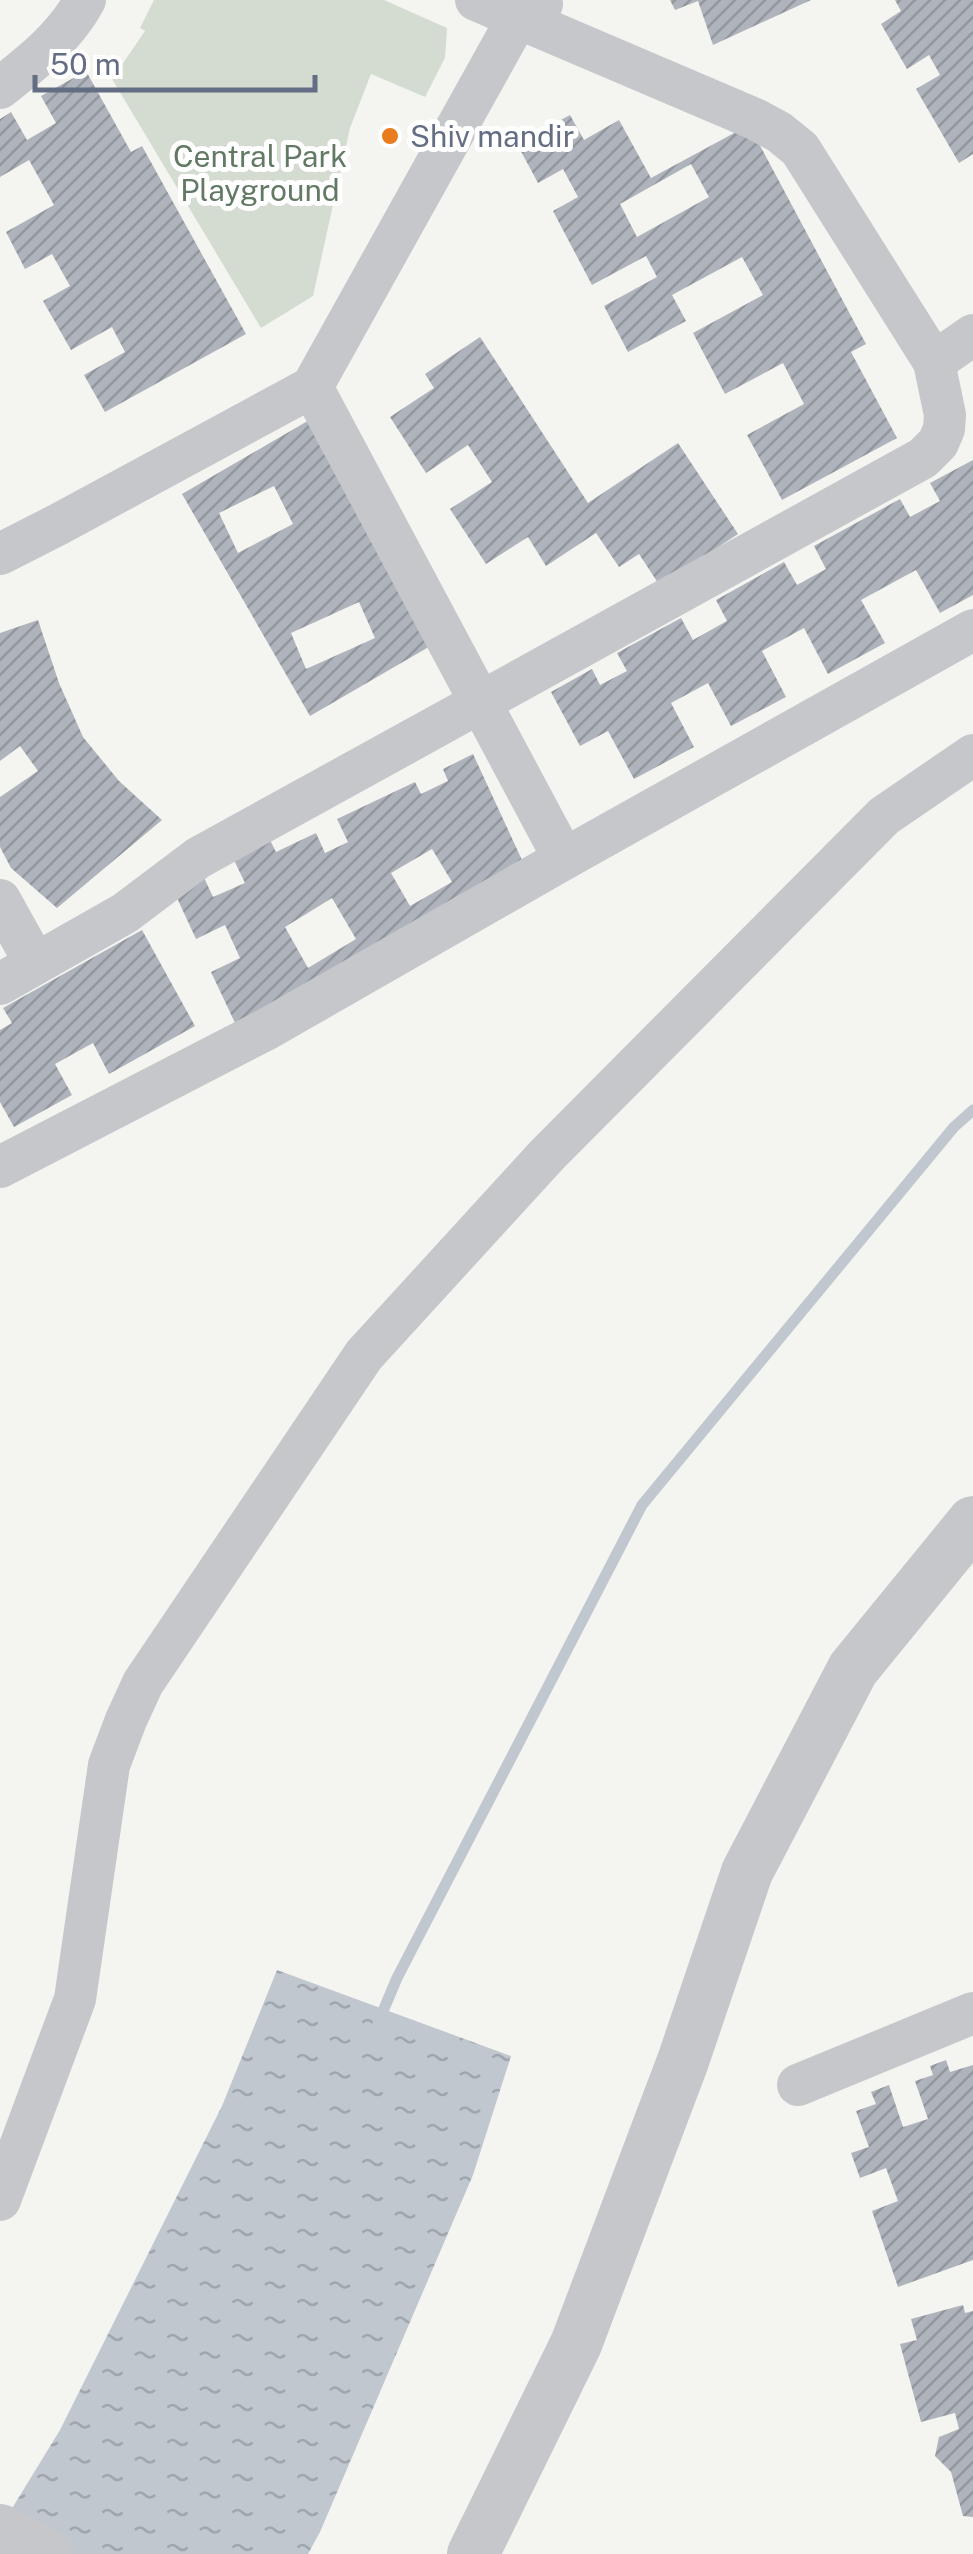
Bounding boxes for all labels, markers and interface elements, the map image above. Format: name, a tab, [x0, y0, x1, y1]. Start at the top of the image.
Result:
scale bar	[35, 30, 315, 92]
text: 50 m	[50, 46, 121, 82]
place label: Shiv mandir	[410, 118, 574, 154]
marker: Shiv mandir	[379, 125, 401, 147]
park label: Central Park Playground	[173, 138, 347, 208]

